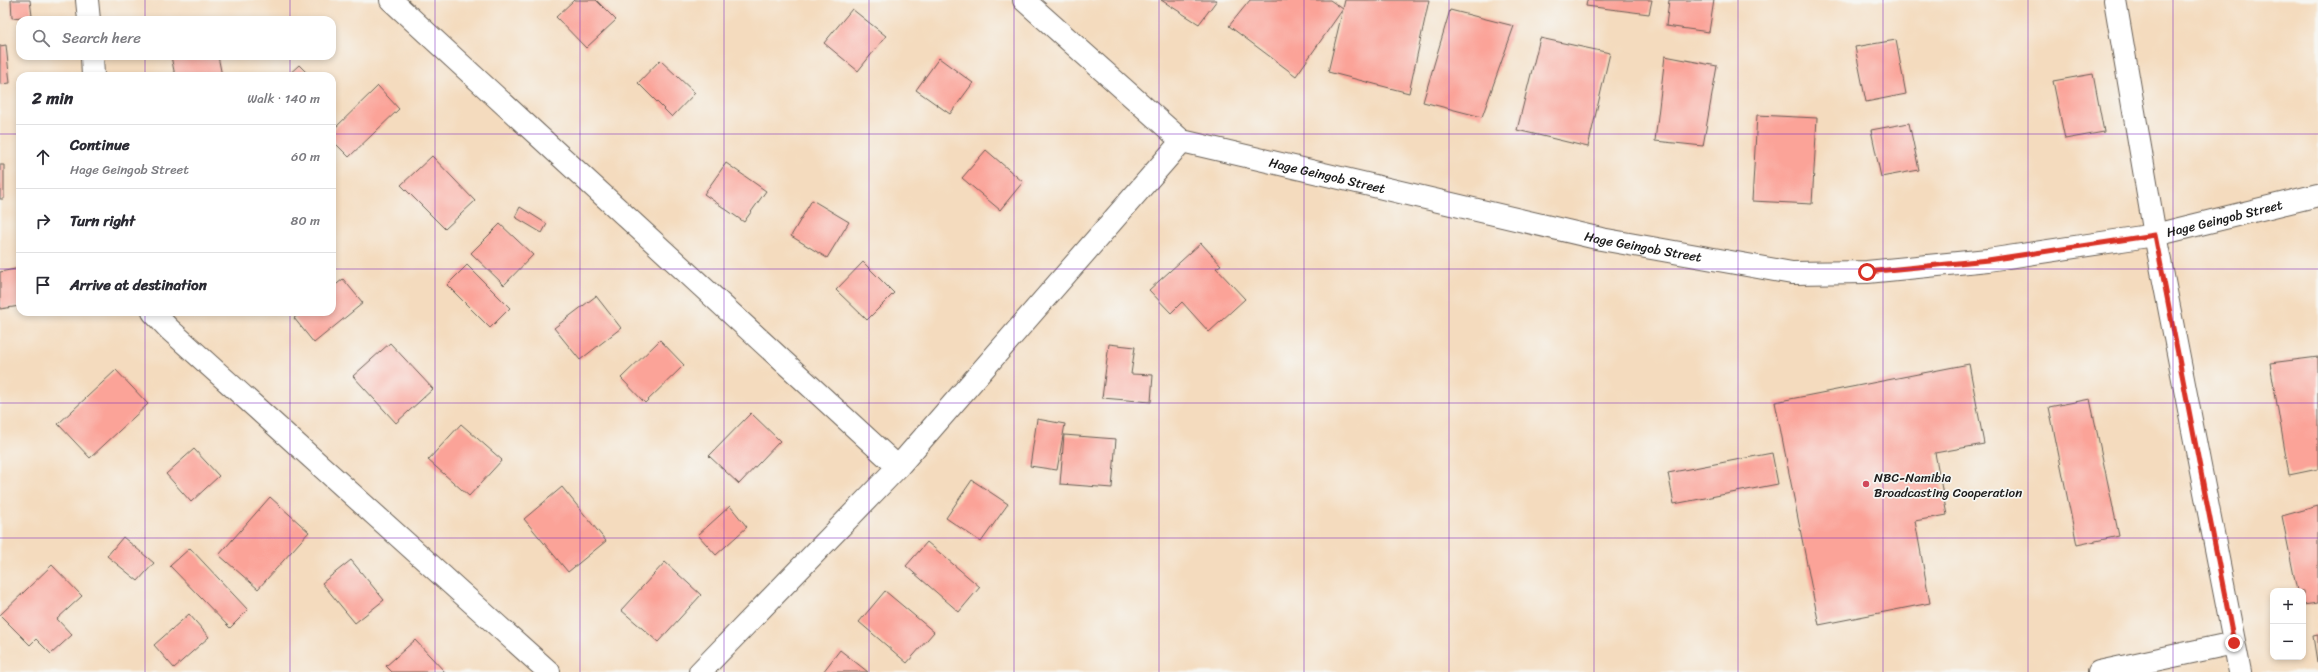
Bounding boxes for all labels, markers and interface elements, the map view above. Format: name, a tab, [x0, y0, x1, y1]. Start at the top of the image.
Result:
search box	[16, 16, 336, 60]
text: Search here	[62, 25, 141, 51]
icon: search	[30, 27, 52, 49]
text: 2 min	[32, 83, 73, 113]
text: Walk · 140 m	[247, 87, 320, 110]
text: Continue	[70, 132, 130, 158]
text: 60 m	[291, 145, 320, 168]
icon: ahead	[32, 146, 54, 168]
street label: Hage Geingob Street	[1267, 151, 1388, 200]
text: Hage Geingob Street	[70, 158, 189, 181]
street label: Hage Geingob Street	[2164, 193, 2285, 244]
text: Turn right	[70, 208, 135, 234]
text: 80 m	[291, 209, 320, 232]
icon: right	[32, 210, 54, 232]
street label: Hage Geingob Street	[1582, 225, 1704, 269]
route start	[1858, 263, 1876, 281]
text: Arrive at destination	[70, 272, 207, 298]
icon: arrive	[32, 274, 54, 296]
place label: NBC-Namibia Broadcasting Cooperation	[1874, 466, 2022, 504]
marker: NBC-Namibia Broadcasting Cooperation	[1861, 479, 1871, 489]
map controls	[2270, 588, 2306, 660]
button: +	[2270, 588, 2306, 624]
button: −	[2270, 624, 2306, 660]
route end	[2225, 634, 2243, 652]

